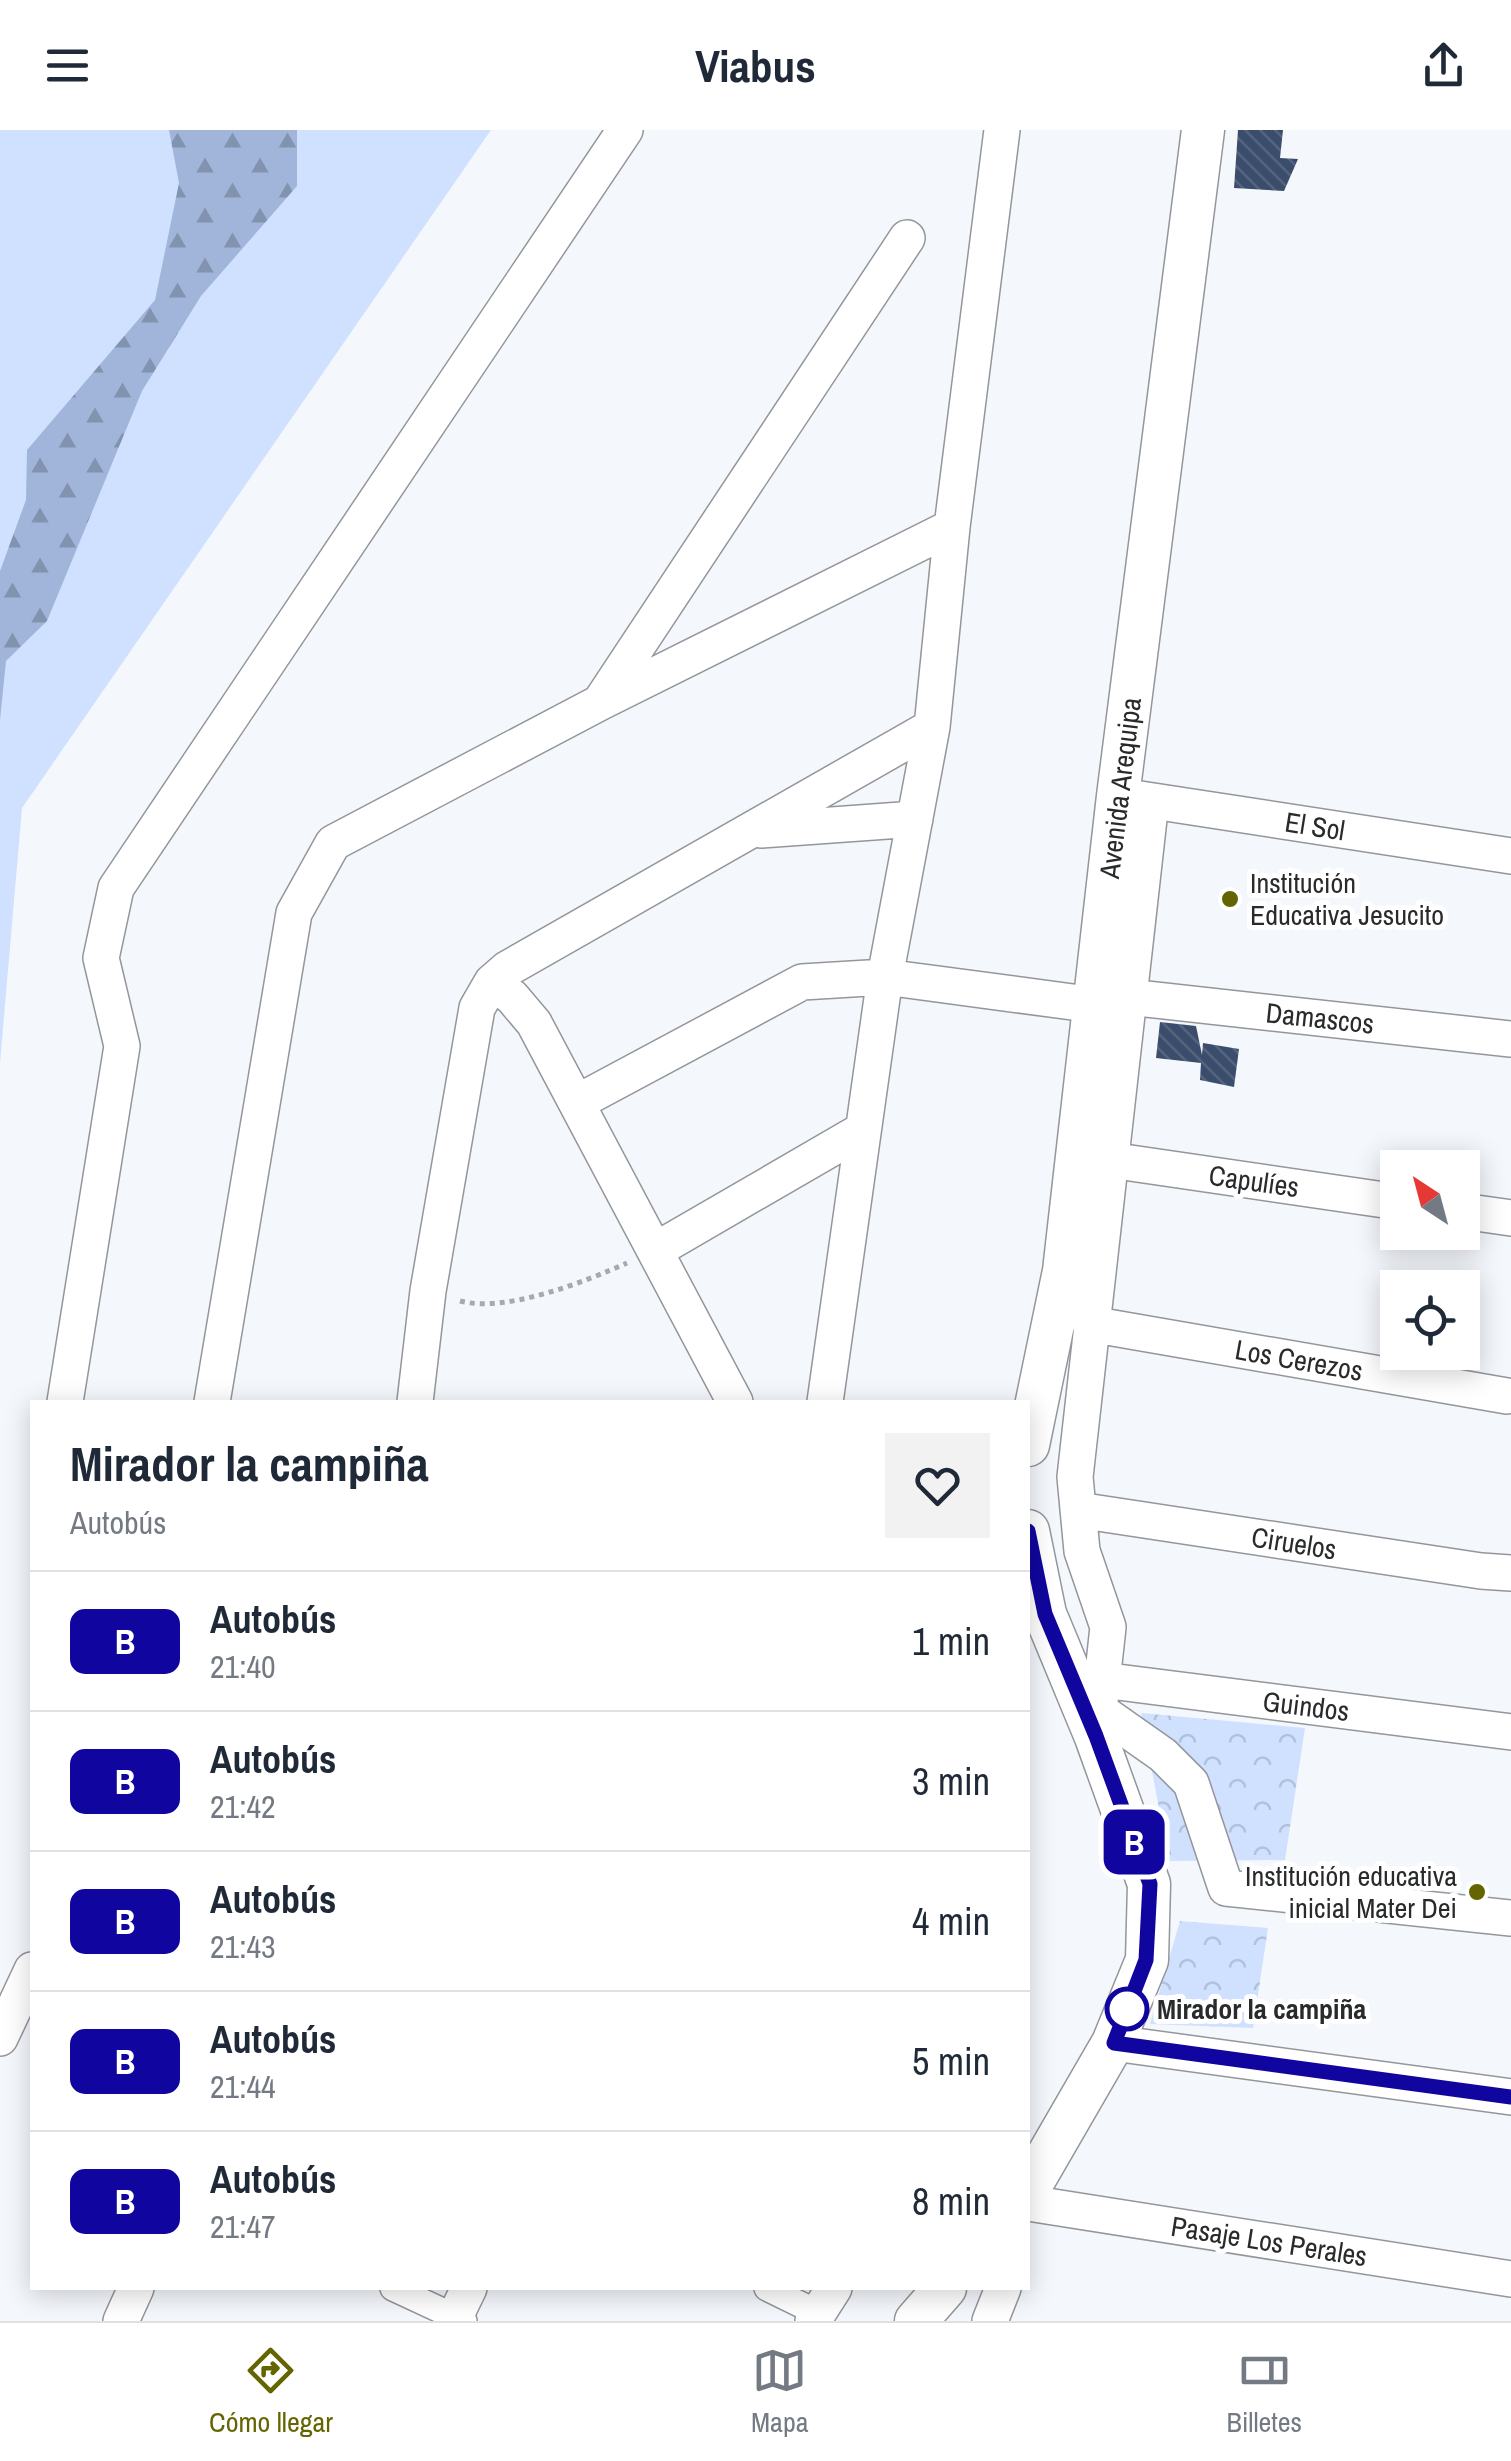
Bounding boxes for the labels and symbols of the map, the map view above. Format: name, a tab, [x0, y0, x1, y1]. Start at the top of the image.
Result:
street label: Avenida Arequipa	[1090, 695, 1150, 882]
street label: El Sol	[1282, 803, 1348, 849]
place label: Institución Educativa Jesucito	[1250, 864, 1444, 934]
marker: Institución Educativa Jesucito	[1219, 888, 1241, 910]
street label: Damascos	[1264, 993, 1376, 1043]
north arrow	[1380, 1150, 1480, 1250]
street label: Capulíes	[1206, 1156, 1302, 1206]
street label: Los Cerezos	[1232, 1330, 1366, 1390]
street label: Ciruelos	[1249, 1518, 1339, 1568]
street label: Guindos	[1261, 1682, 1351, 1730]
line badge: B	[1102, 1810, 1166, 1874]
place label: Institución educativa inicial Mater Dei	[1245, 1857, 1457, 1927]
marker: Institución educativa inicial Mater Dei	[1466, 1881, 1488, 1903]
marker: Mirador la campiña	[1106, 1988, 1148, 2030]
place label: Mirador la campiña	[1157, 1990, 1367, 2028]
street label: Pasaje Los Perales	[1168, 2207, 1370, 2275]

